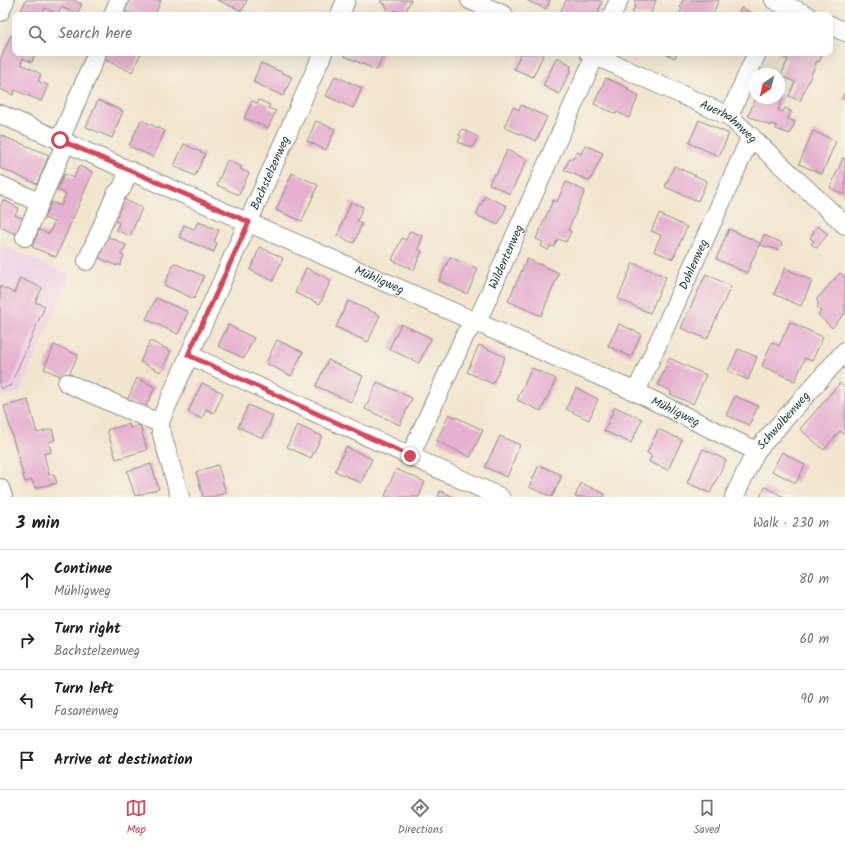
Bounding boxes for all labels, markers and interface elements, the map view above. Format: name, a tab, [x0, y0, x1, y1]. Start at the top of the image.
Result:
search box	[12, 12, 833, 56]
text: Search here	[58, 22, 132, 46]
icon: search	[26, 23, 48, 45]
north arrow	[749, 68, 785, 104]
street label: Auerhahnweg	[697, 95, 762, 148]
route start	[51, 131, 69, 149]
street label: Bachstelzenweg	[245, 132, 295, 213]
street label: Wildentenweg	[483, 221, 529, 292]
street label: Dohlenweg	[674, 236, 713, 293]
street label: Mühligweg	[352, 261, 407, 299]
street label: Schwalbenweg	[752, 387, 815, 454]
street label: Mühligweg	[648, 391, 703, 432]
route end	[401, 447, 419, 465]
text: 3 min	[16, 510, 60, 537]
text: Walk · 230 m	[753, 513, 829, 534]
text: Continue	[54, 557, 112, 581]
icon: ahead	[16, 569, 38, 591]
text: 80 m	[799, 569, 829, 590]
text: Mühligweg	[54, 581, 111, 602]
text: Turn right	[54, 617, 121, 641]
icon: right	[16, 629, 38, 651]
text: 60 m	[800, 629, 829, 650]
text: Bachstelzenweg	[54, 641, 140, 662]
text: Turn left	[54, 677, 114, 701]
icon: left	[16, 689, 38, 711]
text: 90 m	[801, 689, 829, 710]
text: Fasanenweg	[54, 701, 119, 722]
text: Arrive at destination	[54, 748, 193, 772]
icon: arrive	[16, 749, 38, 771]
tab: Map	[125, 797, 147, 839]
tab: Directions	[398, 797, 443, 839]
tab: Saved	[694, 797, 720, 839]

